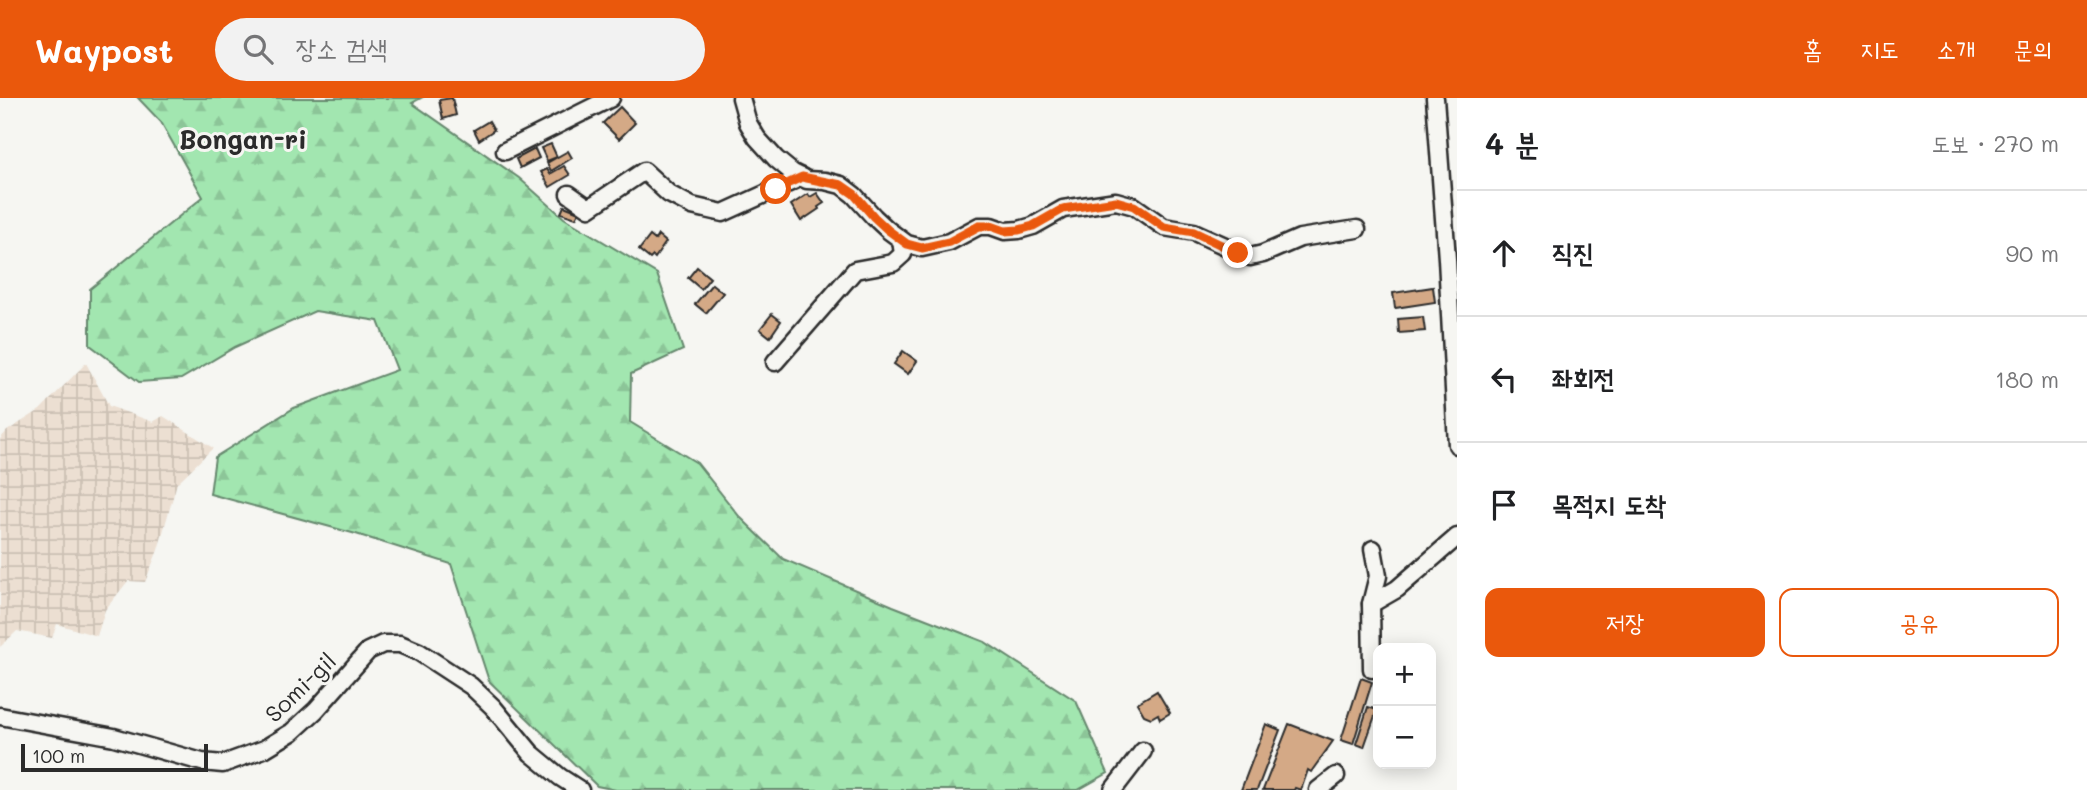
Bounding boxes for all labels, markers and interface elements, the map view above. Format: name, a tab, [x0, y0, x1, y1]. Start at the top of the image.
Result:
search box	[215, 18, 705, 81]
text: Waypost	[35, 28, 173, 71]
icon: search	[239, 30, 277, 68]
text: 장소 검색	[295, 31, 387, 65]
text: 홈	[1803, 33, 1822, 64]
text: 지도	[1860, 33, 1899, 64]
text: 소개	[1937, 33, 1975, 64]
text: 문의	[2013, 33, 2052, 64]
district label: Bongan-ri	[179, 122, 307, 156]
text: 4 분	[1485, 123, 1539, 163]
text: 도보 · 270 m	[1932, 128, 2059, 158]
route start	[760, 173, 791, 204]
icon: ahead	[1485, 234, 1523, 272]
text: 직진	[1552, 235, 1594, 269]
route end	[1222, 237, 1253, 268]
text: 90 m	[2006, 238, 2059, 268]
icon: left	[1485, 360, 1523, 398]
text: 좌회전	[1552, 361, 1615, 395]
text: 180 m	[1995, 364, 2059, 394]
icon: arrive	[1485, 486, 1523, 524]
text: 목적지 도착	[1552, 487, 1666, 521]
button: 저장	[1485, 588, 1765, 657]
button: 공유	[1779, 588, 2059, 657]
map controls	[1373, 643, 1436, 769]
button: +	[1373, 643, 1436, 706]
street label: Somi-gil	[258, 646, 342, 728]
button: −	[1373, 706, 1436, 769]
scale bar	[21, 741, 208, 773]
text: 100 m	[32, 743, 85, 768]

